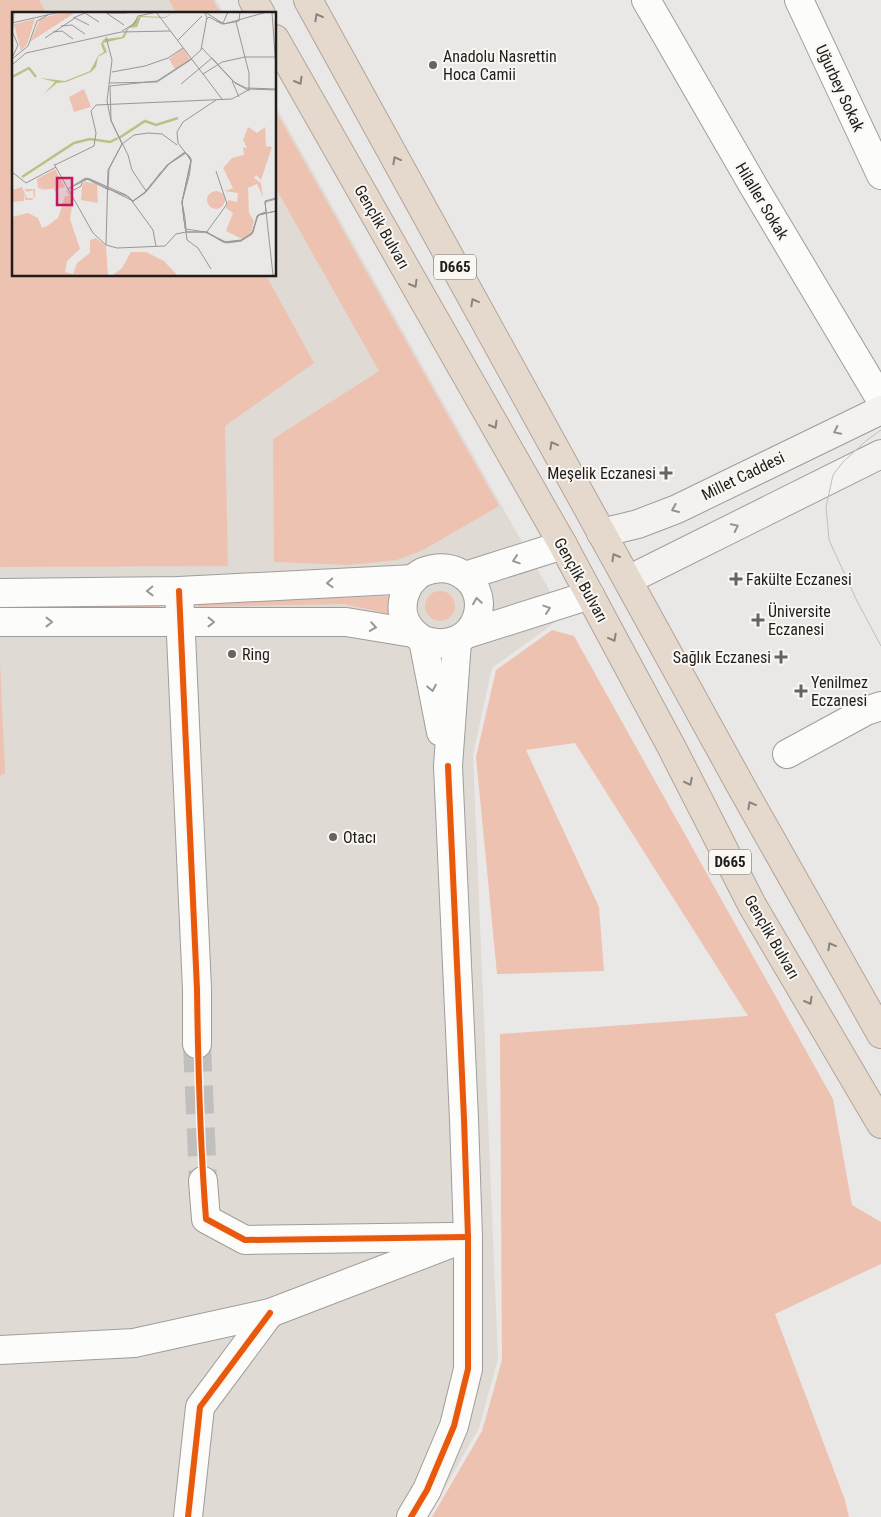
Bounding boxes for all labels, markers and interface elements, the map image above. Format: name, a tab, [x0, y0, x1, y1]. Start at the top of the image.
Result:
inset map	[12, 12, 276, 276]
one-way arrow	[314, 14, 324, 23]
street label: Uğurbey Sokak	[812, 42, 869, 135]
place label: Anadolu Nasrettin Hoca Camii	[443, 47, 557, 84]
marker: Anadolu Nasrettin Hoca Camii	[427, 59, 439, 71]
one-way arrow	[293, 76, 303, 85]
one-way arrow	[392, 156, 402, 165]
street label: Hilaller Sokak	[732, 159, 793, 244]
street label: Gençlik Bulvarı	[350, 182, 414, 272]
road number: D665	[434, 254, 476, 280]
one-way arrow	[408, 278, 418, 287]
one-way arrow	[470, 299, 480, 308]
one-way arrow	[488, 419, 498, 428]
one-way arrow	[833, 425, 842, 435]
one-way arrow	[549, 441, 559, 450]
street label: Millet Caddesi	[698, 448, 788, 504]
place label: Meşelik Eczanesi	[547, 464, 656, 483]
marker: Meşelik Eczanesi	[660, 467, 672, 479]
one-way arrow	[671, 503, 680, 513]
one-way arrow	[730, 523, 739, 534]
street label: Gençlik Bulvarı	[550, 535, 612, 625]
one-way arrow	[611, 553, 621, 562]
one-way arrow	[513, 554, 521, 564]
place label: Fakülte Eczanesi	[746, 570, 852, 589]
marker: Fakülte Eczanesi	[730, 573, 742, 585]
one-way arrow	[326, 578, 334, 589]
one-way arrow	[146, 586, 154, 596]
one-way arrow	[473, 597, 483, 606]
place label: Üniversite Eczanesi	[768, 602, 831, 639]
one-way arrow	[542, 605, 551, 615]
marker: Üniversite Eczanesi	[752, 614, 764, 626]
one-way arrow	[45, 617, 53, 627]
one-way arrow	[208, 617, 215, 627]
one-way arrow	[369, 621, 378, 631]
one-way arrow	[607, 633, 617, 642]
place label: Ring	[242, 645, 270, 664]
marker: Ring	[226, 648, 238, 660]
place label: Sağlık Eczanesi	[673, 648, 771, 667]
marker: Sağlık Eczanesi	[775, 651, 787, 663]
place label: Yenilmez Eczanesi	[811, 673, 868, 710]
one-way arrow	[427, 684, 437, 693]
marker: Yenilmez Eczanesi	[795, 685, 807, 697]
one-way arrow	[683, 777, 693, 786]
one-way arrow	[748, 801, 758, 810]
place label: Otacı	[343, 828, 376, 847]
marker: Otacı	[327, 831, 339, 843]
road number: D665	[709, 850, 751, 874]
street label: Gençlik Bulvarı	[740, 892, 804, 982]
one-way arrow	[828, 943, 838, 952]
one-way arrow	[802, 996, 812, 1005]

